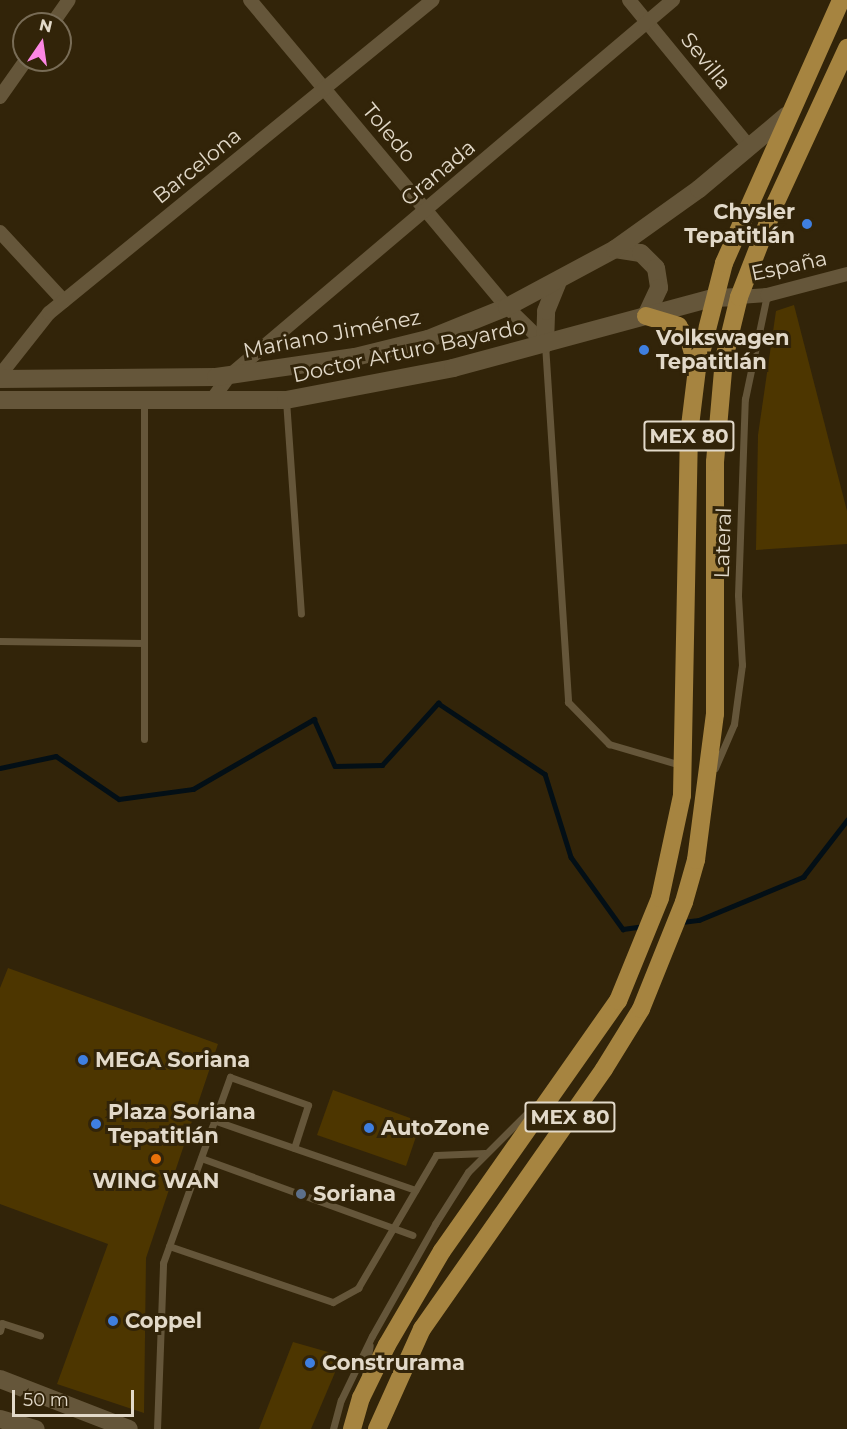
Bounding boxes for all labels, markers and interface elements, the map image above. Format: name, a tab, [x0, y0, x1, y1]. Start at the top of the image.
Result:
north arrow	[12, 12, 72, 72]
text: N	[37, 15, 54, 37]
street label: Sevilla	[675, 27, 737, 95]
street label: Toledo	[357, 98, 421, 168]
street label: Barcelona	[148, 123, 246, 209]
street label: Granada	[396, 135, 480, 211]
place label: Chysler Tepatitlán	[684, 199, 795, 249]
marker: Chysler Tepatitlán	[800, 217, 814, 231]
street label: España	[749, 246, 829, 286]
street label: Mariano Jiménez	[241, 304, 423, 364]
street label: Doctor Arturo Bayardo	[290, 314, 528, 388]
place label: Volkswagen Tepatitlán	[656, 325, 790, 375]
marker: Volkswagen Tepatitlán	[637, 343, 651, 357]
road number: MEX 80	[642, 419, 736, 453]
street label: Lateral	[709, 507, 737, 579]
place label: MEGA Soriana	[95, 1047, 250, 1073]
marker: MEGA Soriana	[76, 1053, 90, 1067]
place label: Plaza Soriana Tepatitlán	[108, 1099, 256, 1149]
road number: MEX 80	[524, 1100, 616, 1134]
place label: AutoZone	[381, 1115, 489, 1141]
marker: Plaza Soriana Tepatitlán	[89, 1117, 103, 1131]
marker: AutoZone	[362, 1121, 376, 1135]
marker: WING WAN	[149, 1152, 163, 1166]
place label: WING WAN	[93, 1168, 219, 1194]
place label: Soriana	[313, 1181, 396, 1207]
marker: Soriana	[294, 1187, 308, 1201]
place label: Coppel	[125, 1308, 202, 1334]
marker: Coppel	[106, 1314, 120, 1328]
place label: Construrama	[322, 1350, 465, 1376]
marker: Construrama	[303, 1356, 317, 1370]
scale bar	[15, 1378, 136, 1416]
text: 50 m	[23, 1389, 69, 1411]

